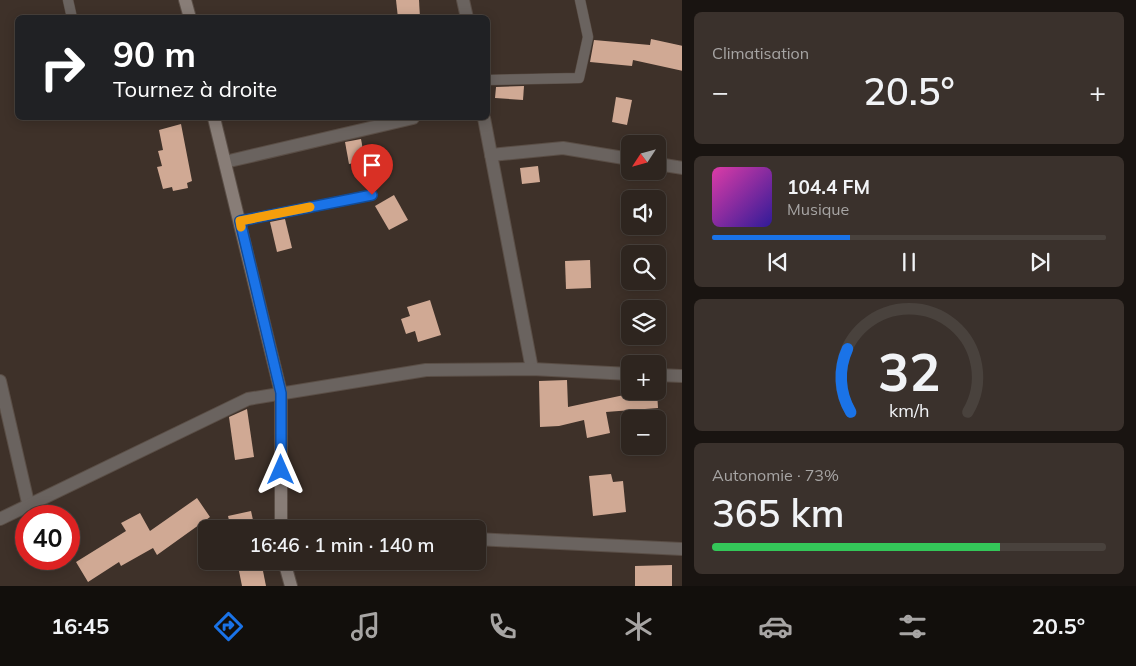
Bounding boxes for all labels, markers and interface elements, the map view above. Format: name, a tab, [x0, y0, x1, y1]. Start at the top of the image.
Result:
text: 90 m	[113, 32, 196, 76]
icon: right	[30, 35, 95, 100]
text: Climatisation	[712, 43, 809, 63]
text: 20.5°	[863, 67, 955, 115]
text: −	[712, 74, 729, 109]
text: +	[1089, 74, 1106, 109]
text: Tournez à droite	[113, 75, 277, 103]
north arrow	[621, 135, 666, 180]
map controls	[621, 135, 666, 455]
pin	[351, 144, 393, 195]
icon: arrive	[358, 151, 386, 179]
text: 104.4 FM	[787, 175, 870, 199]
button: sound	[621, 190, 666, 235]
text: Musique	[787, 199, 849, 219]
button: search	[621, 245, 666, 290]
icon: previous	[764, 248, 792, 276]
icon: pause	[895, 248, 923, 276]
icon: next	[1026, 248, 1054, 276]
button: layers	[621, 300, 666, 345]
text: 32	[878, 339, 940, 404]
button: +	[621, 355, 666, 400]
text: km/h	[889, 399, 929, 421]
button: −	[621, 410, 666, 455]
position arrow	[254, 443, 306, 495]
text: Autonomie · 73%	[712, 465, 839, 485]
text: 365 km	[712, 489, 845, 537]
speed limit sign: 40	[15, 505, 80, 570]
text: 16:46 · 1 min · 140 m	[249, 533, 435, 557]
icon: directions	[211, 609, 246, 644]
icon: music	[348, 609, 383, 644]
icon: phone	[485, 609, 520, 644]
icon: climate	[621, 609, 656, 644]
icon: car	[758, 609, 793, 644]
icon: filters	[895, 609, 930, 644]
text: 16:45	[51, 612, 109, 640]
text: 20.5°	[1032, 612, 1085, 640]

